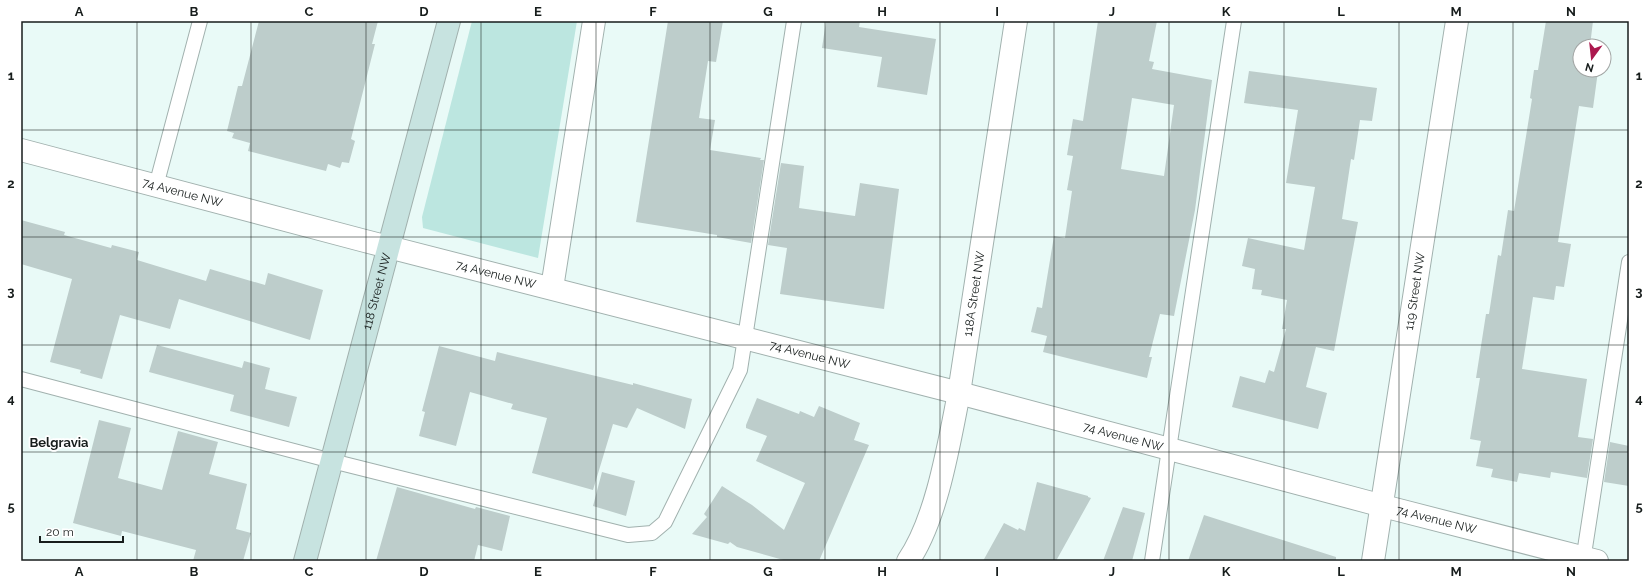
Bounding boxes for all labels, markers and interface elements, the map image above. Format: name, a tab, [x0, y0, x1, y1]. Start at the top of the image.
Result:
text: A	[75, 4, 84, 19]
text: B	[190, 4, 199, 19]
text: C	[305, 4, 314, 19]
text: D	[419, 4, 429, 19]
text: E	[534, 4, 542, 19]
text: F	[649, 4, 657, 19]
text: G	[763, 4, 773, 19]
text: H	[877, 4, 887, 19]
text: I	[995, 4, 999, 19]
text: J	[1109, 4, 1115, 19]
text: K	[1222, 4, 1231, 19]
text: L	[1337, 4, 1345, 19]
text: M	[1450, 4, 1462, 19]
text: N	[1566, 4, 1576, 19]
north arrow	[1572, 38, 1612, 78]
text: N	[1584, 60, 1595, 75]
text: 1	[8, 68, 15, 83]
text: 1	[1636, 68, 1643, 83]
street label: 74 Avenue NW	[141, 175, 224, 210]
text: 2	[7, 176, 15, 191]
text: 2	[1635, 176, 1643, 191]
street label: 118A Street NW	[961, 250, 988, 338]
street label: 118 Street NW	[360, 251, 394, 331]
street label: 119 Street NW	[1402, 251, 1428, 331]
street label: 74 Avenue NW	[454, 258, 538, 292]
text: 3	[7, 284, 15, 299]
text: 3	[1635, 284, 1643, 299]
street label: 74 Avenue NW	[768, 338, 852, 372]
text: 4	[7, 391, 15, 406]
text: 4	[1635, 391, 1643, 406]
street label: 74 Avenue NW	[1082, 419, 1165, 454]
district label: Belgravia	[29, 435, 89, 450]
text: 5	[7, 499, 15, 514]
text: 5	[1635, 499, 1643, 514]
street label: 74 Avenue NW	[1395, 503, 1478, 537]
scale bar	[40, 518, 123, 544]
text: 20 m	[46, 525, 74, 539]
text: A	[75, 564, 84, 579]
text: B	[190, 564, 199, 579]
text: C	[305, 564, 314, 579]
text: D	[419, 564, 429, 579]
text: E	[534, 564, 542, 579]
text: F	[649, 564, 657, 579]
text: G	[763, 564, 773, 579]
text: H	[877, 564, 887, 579]
text: I	[995, 564, 999, 579]
text: J	[1109, 564, 1115, 579]
text: K	[1222, 564, 1231, 579]
text: L	[1337, 564, 1345, 579]
text: M	[1450, 564, 1462, 579]
text: N	[1566, 564, 1576, 579]

